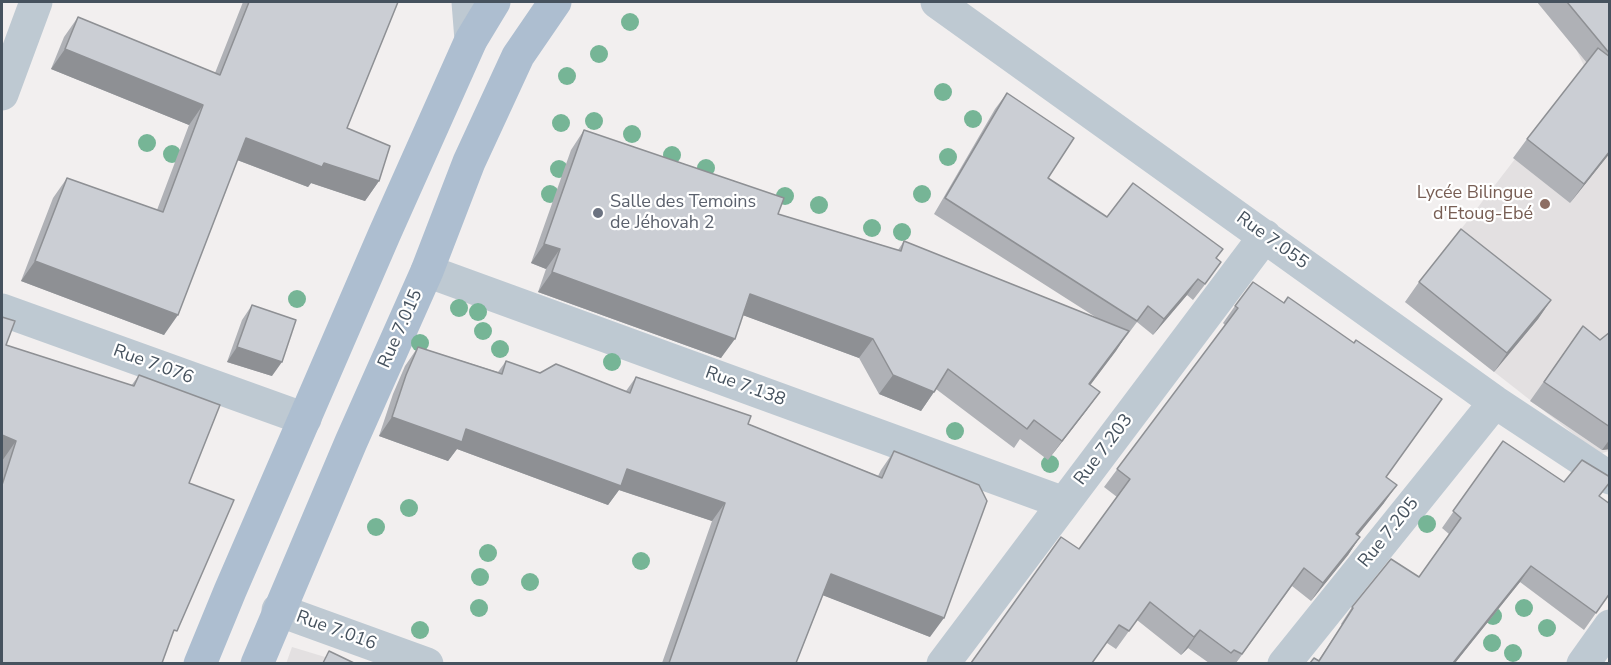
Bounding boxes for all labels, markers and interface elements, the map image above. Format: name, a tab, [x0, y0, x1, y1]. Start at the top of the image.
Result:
place label: Lycée Bilingue d'Etoug-Ebé	[1417, 183, 1533, 226]
place label: Salle des Temoins de Jéhovah 2	[610, 192, 756, 234]
marker: Lycée Bilingue d'Etoug-Ebé	[1538, 197, 1552, 211]
marker: Salle des Temoins de Jéhovah 2	[591, 206, 605, 220]
street label: Rue 7.055	[1232, 208, 1312, 274]
street label: Rue 7.015	[374, 286, 428, 372]
street label: Rue 7.076	[110, 341, 196, 389]
street label: Rue 7.138	[702, 363, 788, 411]
street label: Rue 7.203	[1070, 410, 1138, 490]
street label: Rue 7.205	[1354, 494, 1424, 572]
street label: Rue 7.016	[293, 607, 379, 655]

